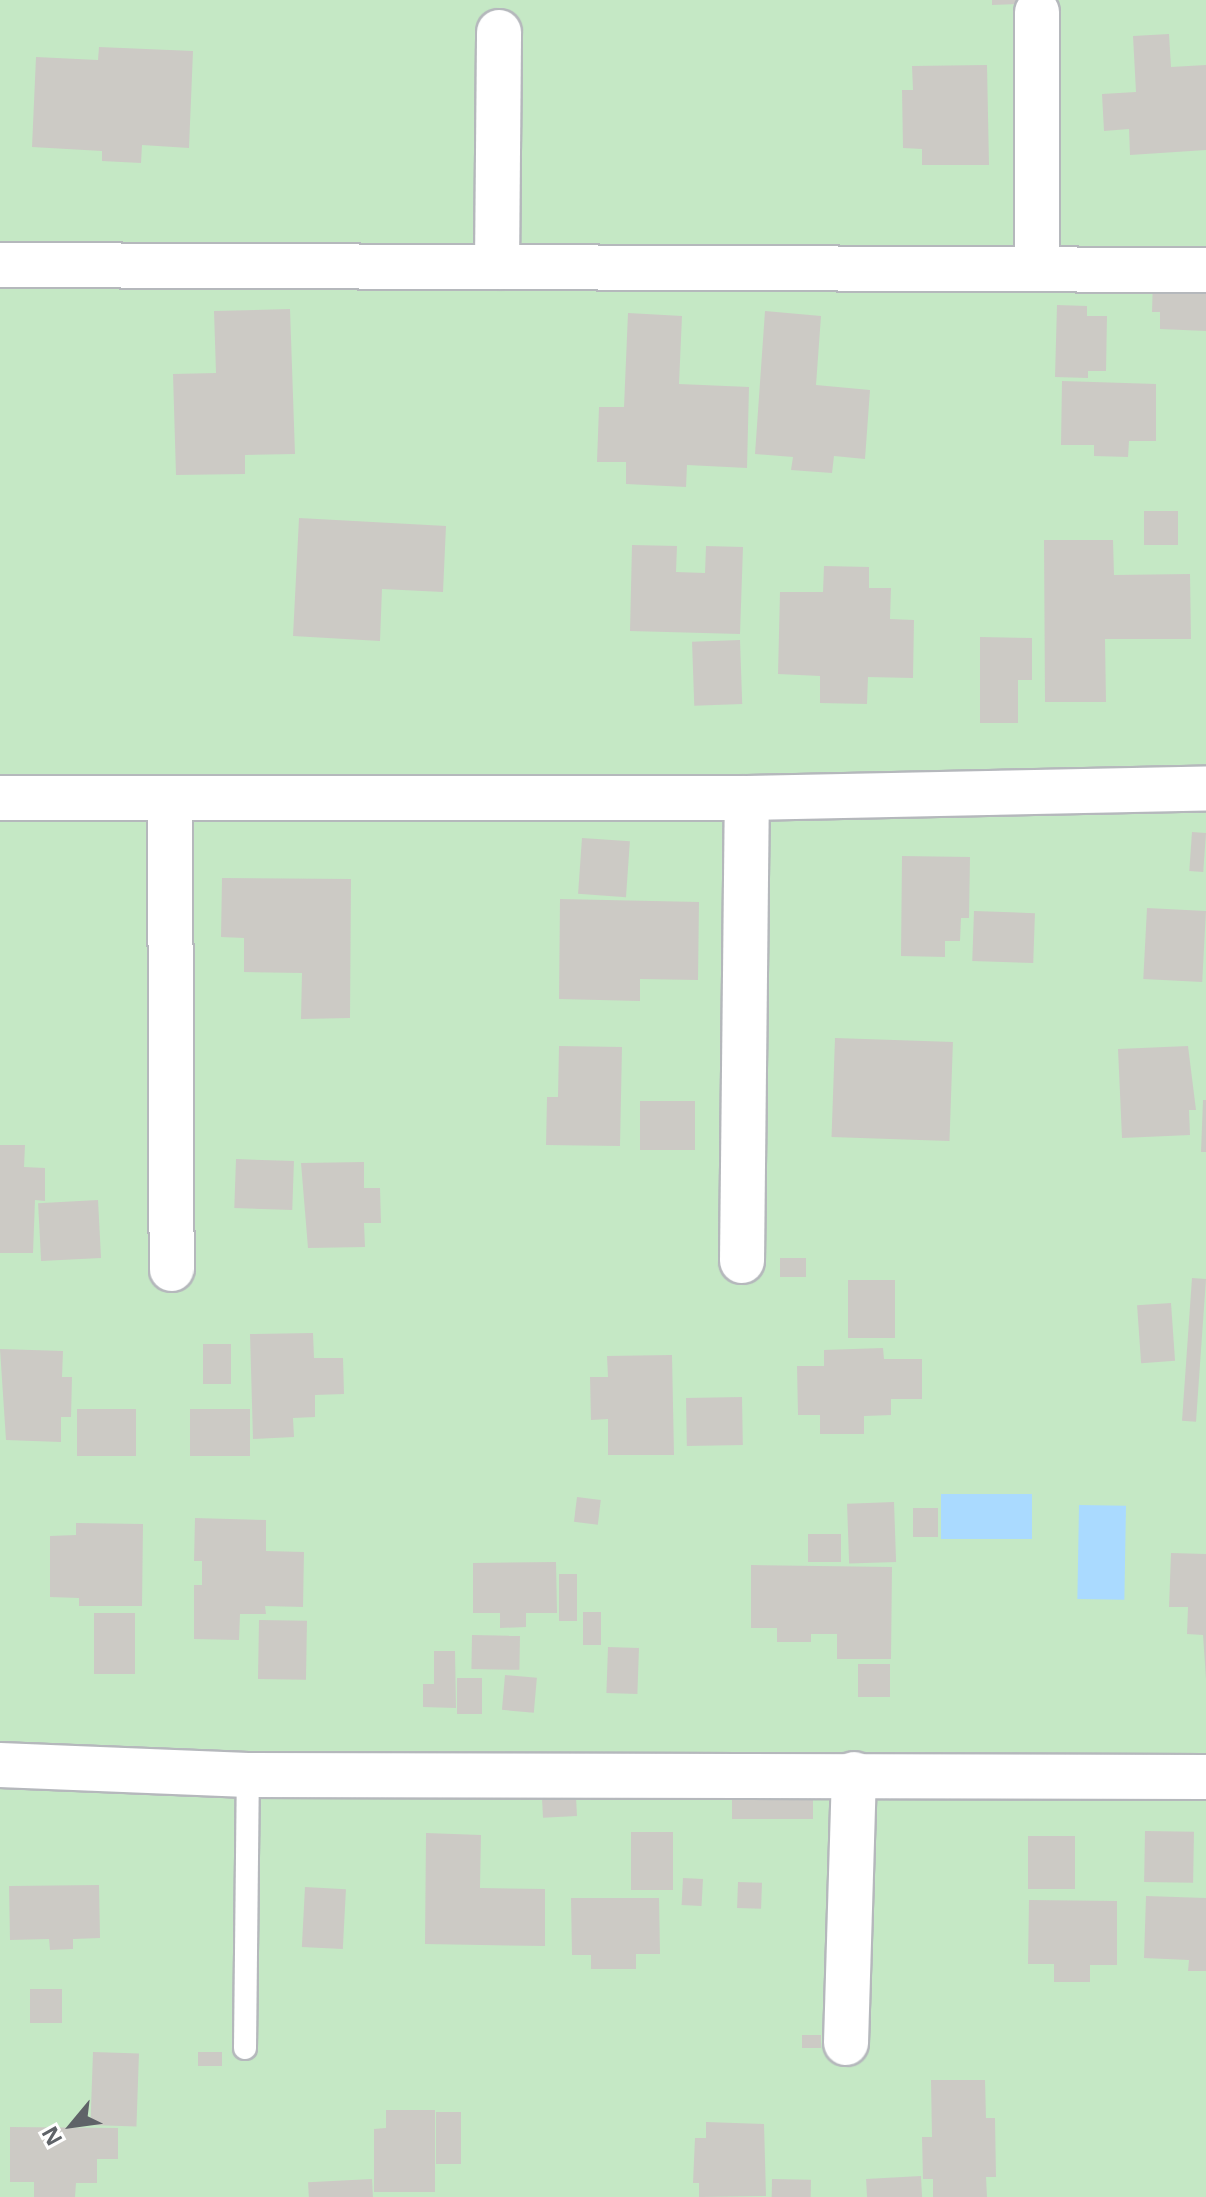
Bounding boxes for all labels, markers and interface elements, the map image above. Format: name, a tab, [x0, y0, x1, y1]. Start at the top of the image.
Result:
north arrow	[32, 2085, 112, 2165]
text: N	[34, 2122, 68, 2152]

